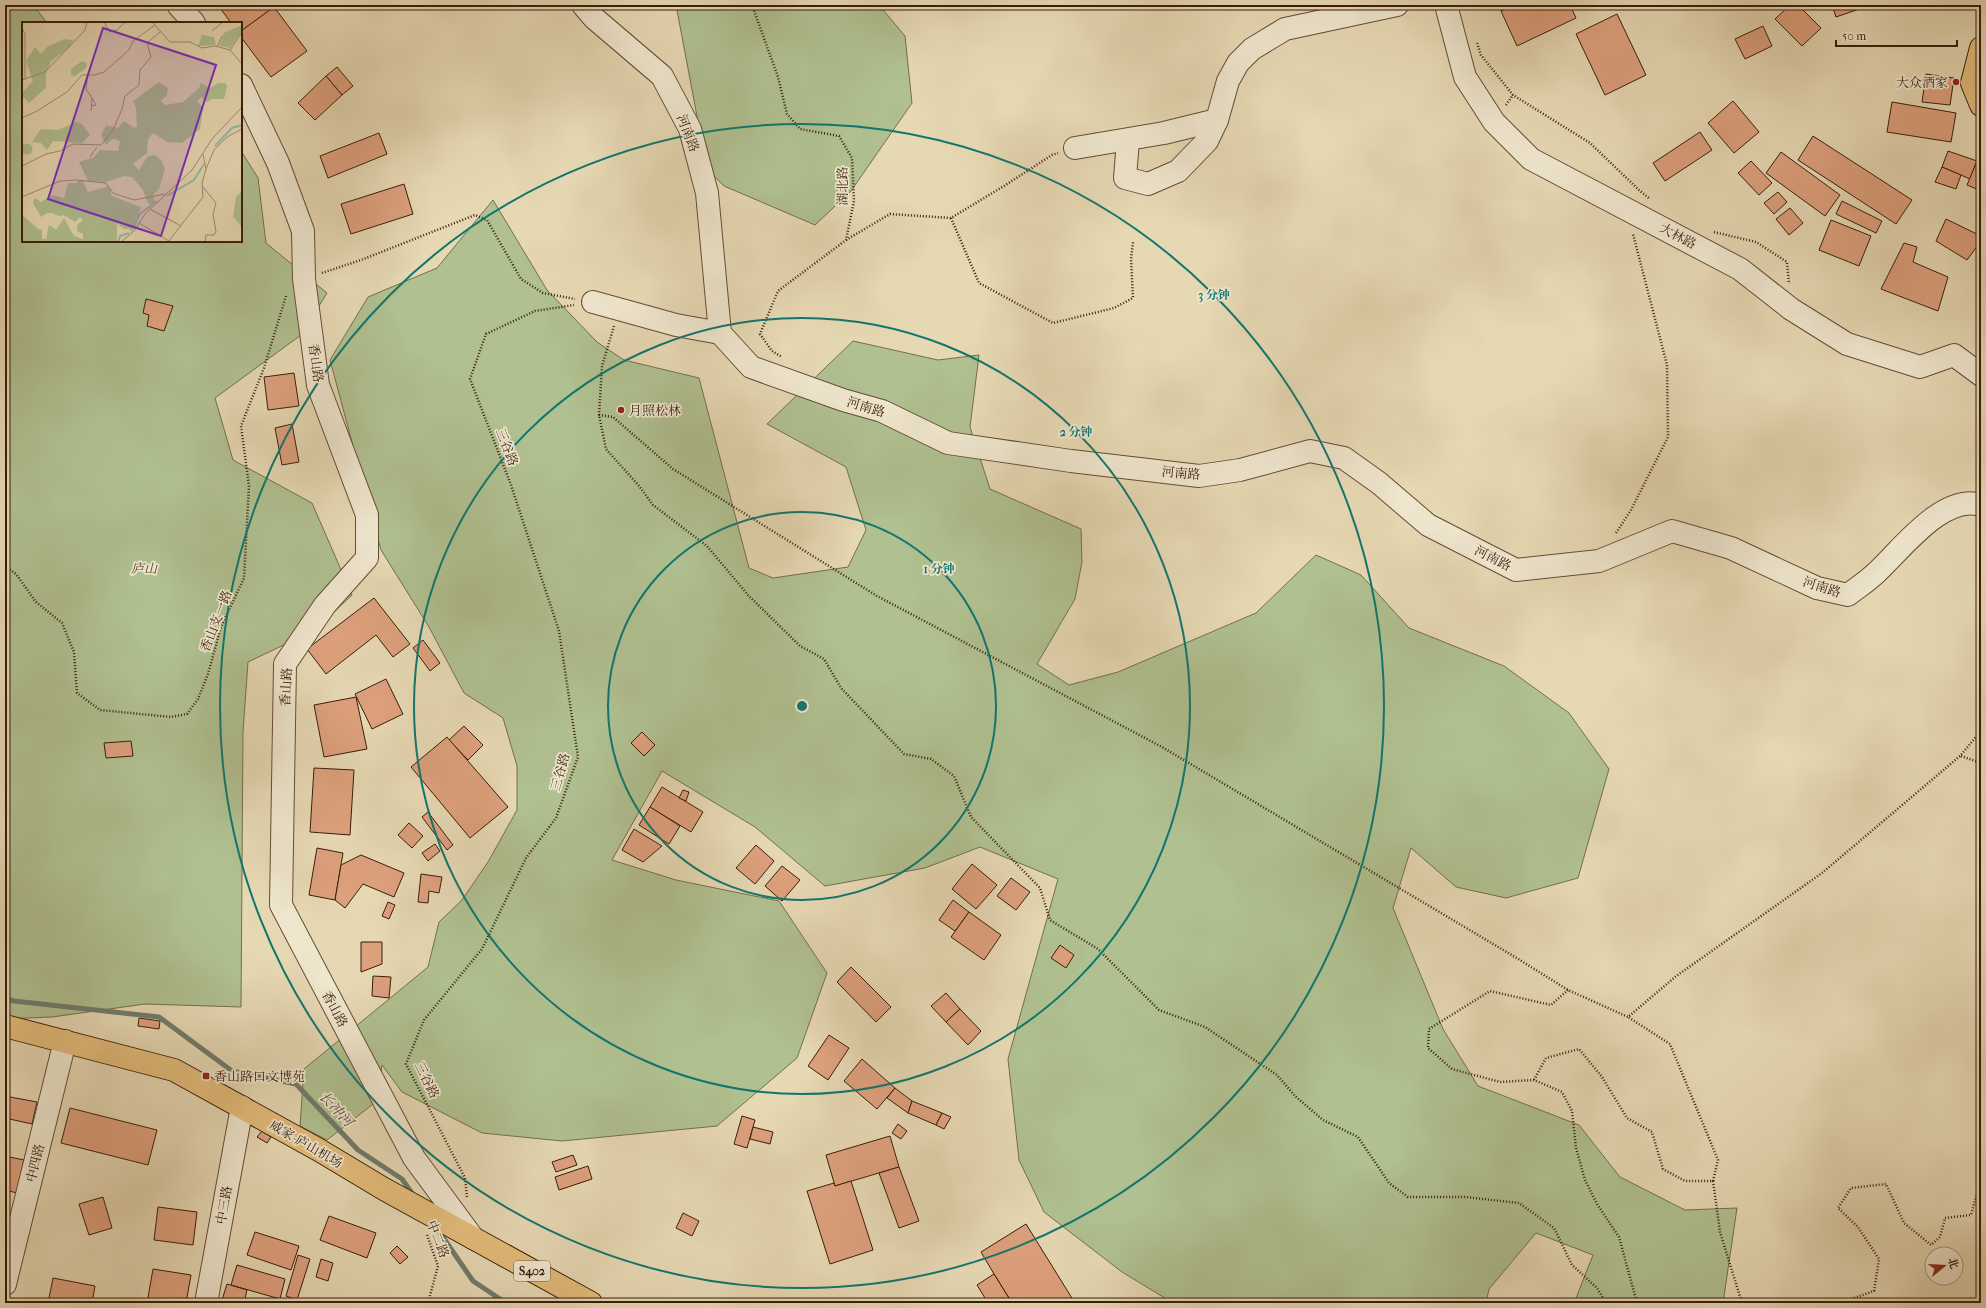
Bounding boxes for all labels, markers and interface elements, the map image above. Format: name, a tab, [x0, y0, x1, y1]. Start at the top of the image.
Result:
inset map	[22, 22, 242, 242]
scale bar	[1836, 22, 1957, 48]
text: 50 m	[1842, 29, 1866, 43]
place label: 大众酒家	[1896, 75, 1948, 90]
marker: 大众酒家	[1951, 77, 1961, 87]
street label: 河南路	[674, 112, 702, 154]
street label: 湖北路	[835, 166, 850, 206]
street label: 大林路	[1657, 220, 1699, 252]
text: 3 分钟	[1198, 288, 1230, 303]
street label: 香山路	[306, 343, 326, 383]
street label: 河南路	[845, 394, 887, 420]
place label: 月照松林	[629, 403, 681, 418]
marker: 月照松林	[616, 405, 626, 415]
text: 2 分钟	[1060, 425, 1092, 439]
street label: 三谷路	[493, 426, 521, 468]
street label: 河南路	[1161, 464, 1201, 482]
street label: 河南路	[1472, 542, 1514, 574]
park label: 庐山	[131, 561, 158, 576]
text: 1 分钟	[924, 562, 954, 576]
street label: 河南路	[1801, 574, 1843, 600]
street label: 香山支一路	[197, 588, 235, 654]
street label: 香山路	[277, 667, 295, 707]
centre of rings	[795, 699, 809, 713]
street label: 三谷路	[547, 751, 573, 793]
street label: 香山路	[319, 988, 351, 1030]
street label: 三谷路	[412, 1059, 442, 1101]
place label: 香山路口文博苑	[214, 1069, 305, 1084]
marker: 香山路口文博苑	[201, 1071, 211, 1081]
water label: 长冲河	[315, 1088, 359, 1132]
street label: 威家-庐山机场	[267, 1117, 345, 1171]
street label: 中四路	[23, 1142, 47, 1184]
street label: 中三路	[213, 1184, 235, 1226]
street label: 中二路	[424, 1218, 452, 1260]
north arrow	[1924, 1246, 1964, 1286]
text: 北	[1945, 1256, 1961, 1270]
road number: S402	[514, 1261, 550, 1281]

